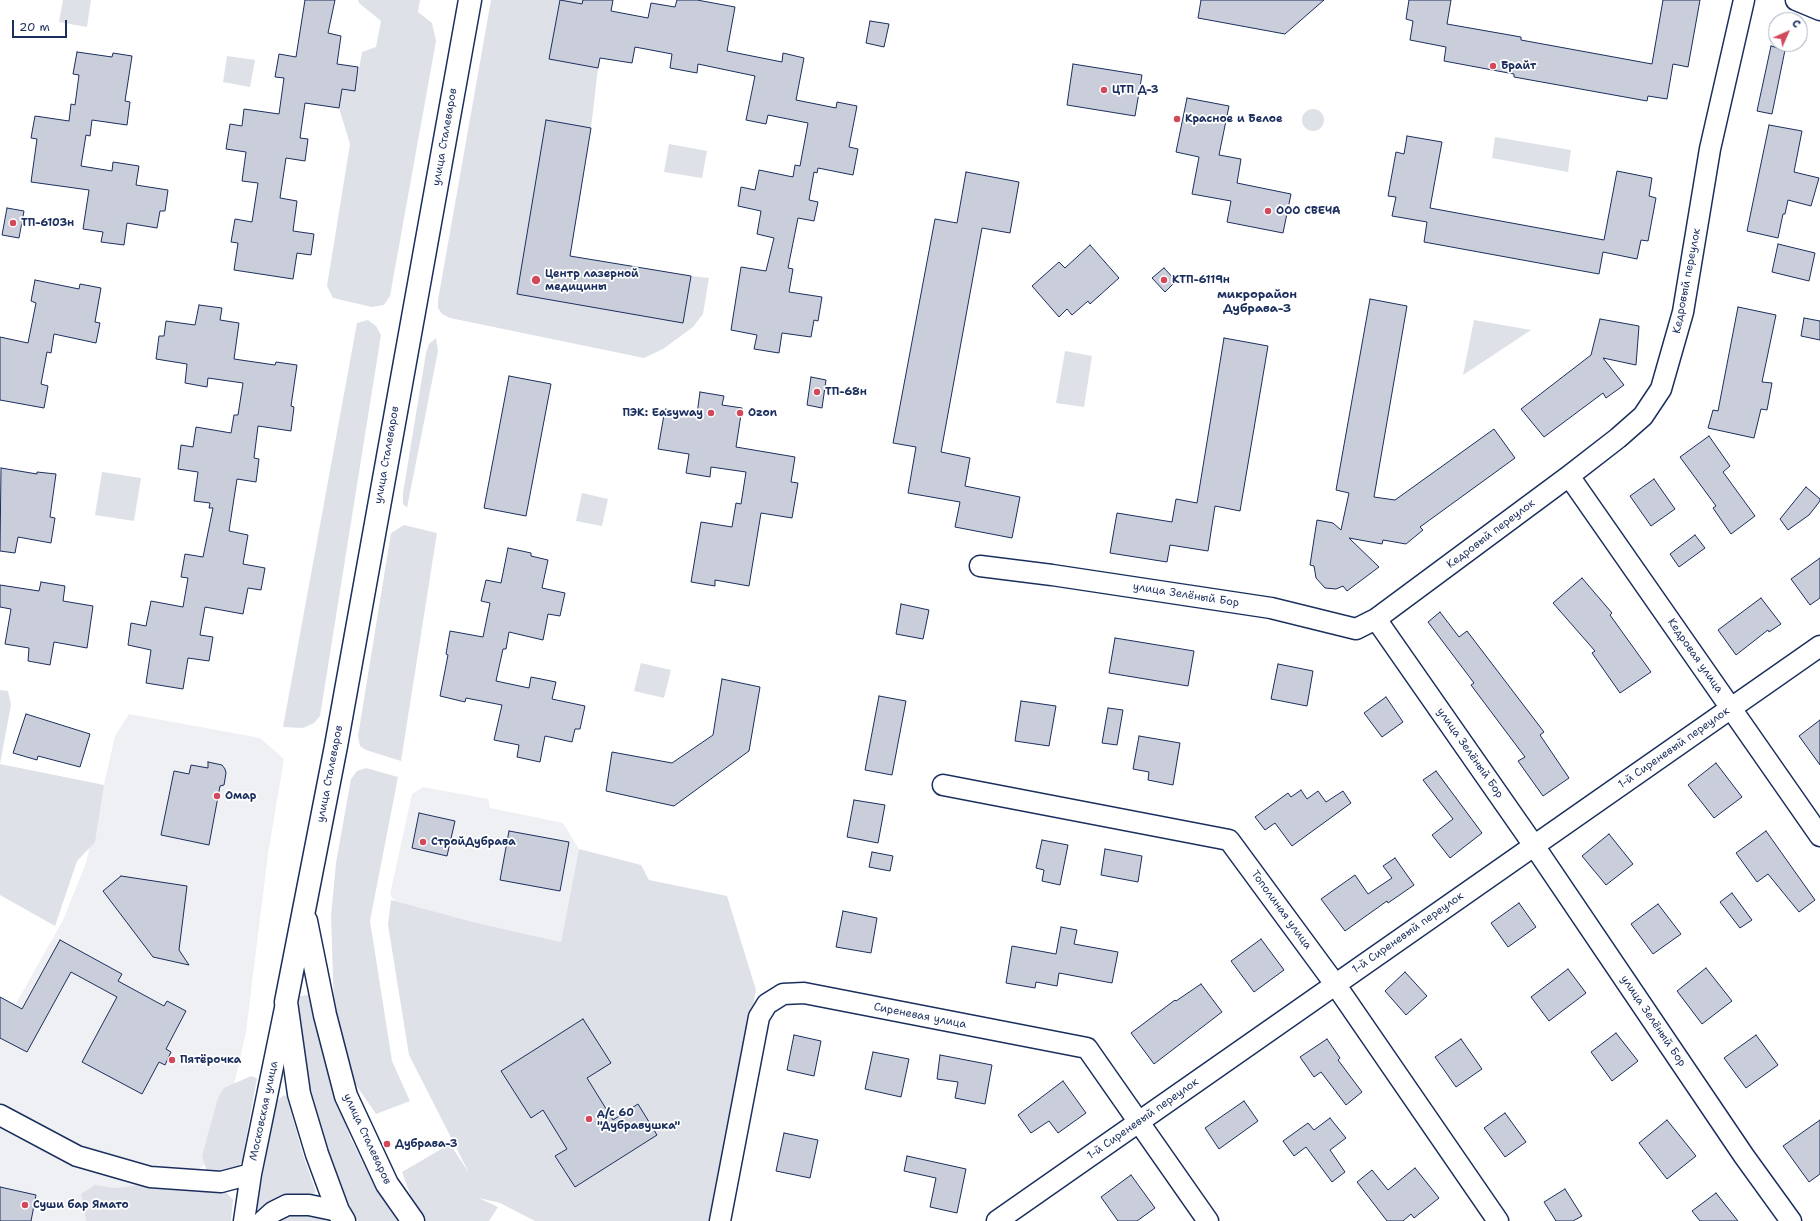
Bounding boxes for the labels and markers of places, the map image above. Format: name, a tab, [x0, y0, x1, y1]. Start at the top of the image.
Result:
place label: Брайт	[1501, 59, 1536, 73]
marker: Брайт	[1488, 61, 1498, 71]
place label: ЦТП Д-3	[1112, 83, 1158, 97]
marker: ЦТП Д-3	[1099, 85, 1109, 95]
place label: Красное и Белое	[1185, 112, 1283, 126]
marker: Красное и Белое	[1172, 114, 1182, 124]
place label: ООО СВЕЧА	[1276, 204, 1340, 218]
marker: ООО СВЕЧА	[1263, 206, 1273, 216]
place label: ТП-6103н	[21, 216, 74, 230]
marker: ТП-6103н	[8, 218, 18, 228]
place label: Центр лазерной медицины	[545, 267, 639, 293]
place label: КТП-6119н	[1172, 273, 1230, 287]
marker: Центр лазерной медицины	[530, 274, 542, 286]
marker: КТП-6119н	[1159, 275, 1169, 285]
place label: ТП-68н	[825, 385, 867, 399]
marker: ТП-68н	[812, 387, 822, 397]
place label: ПЭК: Easyway	[622, 406, 703, 420]
place label: Ozon	[748, 406, 777, 420]
marker: ПЭК: Easyway	[706, 408, 716, 418]
marker: Ozon	[735, 408, 745, 418]
place label: Омар	[225, 789, 256, 803]
marker: Омар	[212, 791, 222, 801]
place label: СтройДубрава	[431, 835, 516, 849]
marker: СтройДубрава	[418, 837, 428, 847]
place label: Пятёрочка	[180, 1053, 241, 1067]
marker: Пятёрочка	[167, 1055, 177, 1065]
place label: д/с 60 "Дубравушка"	[597, 1106, 680, 1132]
marker: д/с 60 "Дубравушка"	[584, 1114, 594, 1124]
place label: Дубрава-3	[395, 1137, 457, 1151]
marker: Дубрава-3	[382, 1139, 392, 1149]
place label: Суши бар Ямато	[33, 1198, 129, 1212]
marker: Суши бар Ямато	[20, 1200, 30, 1210]

